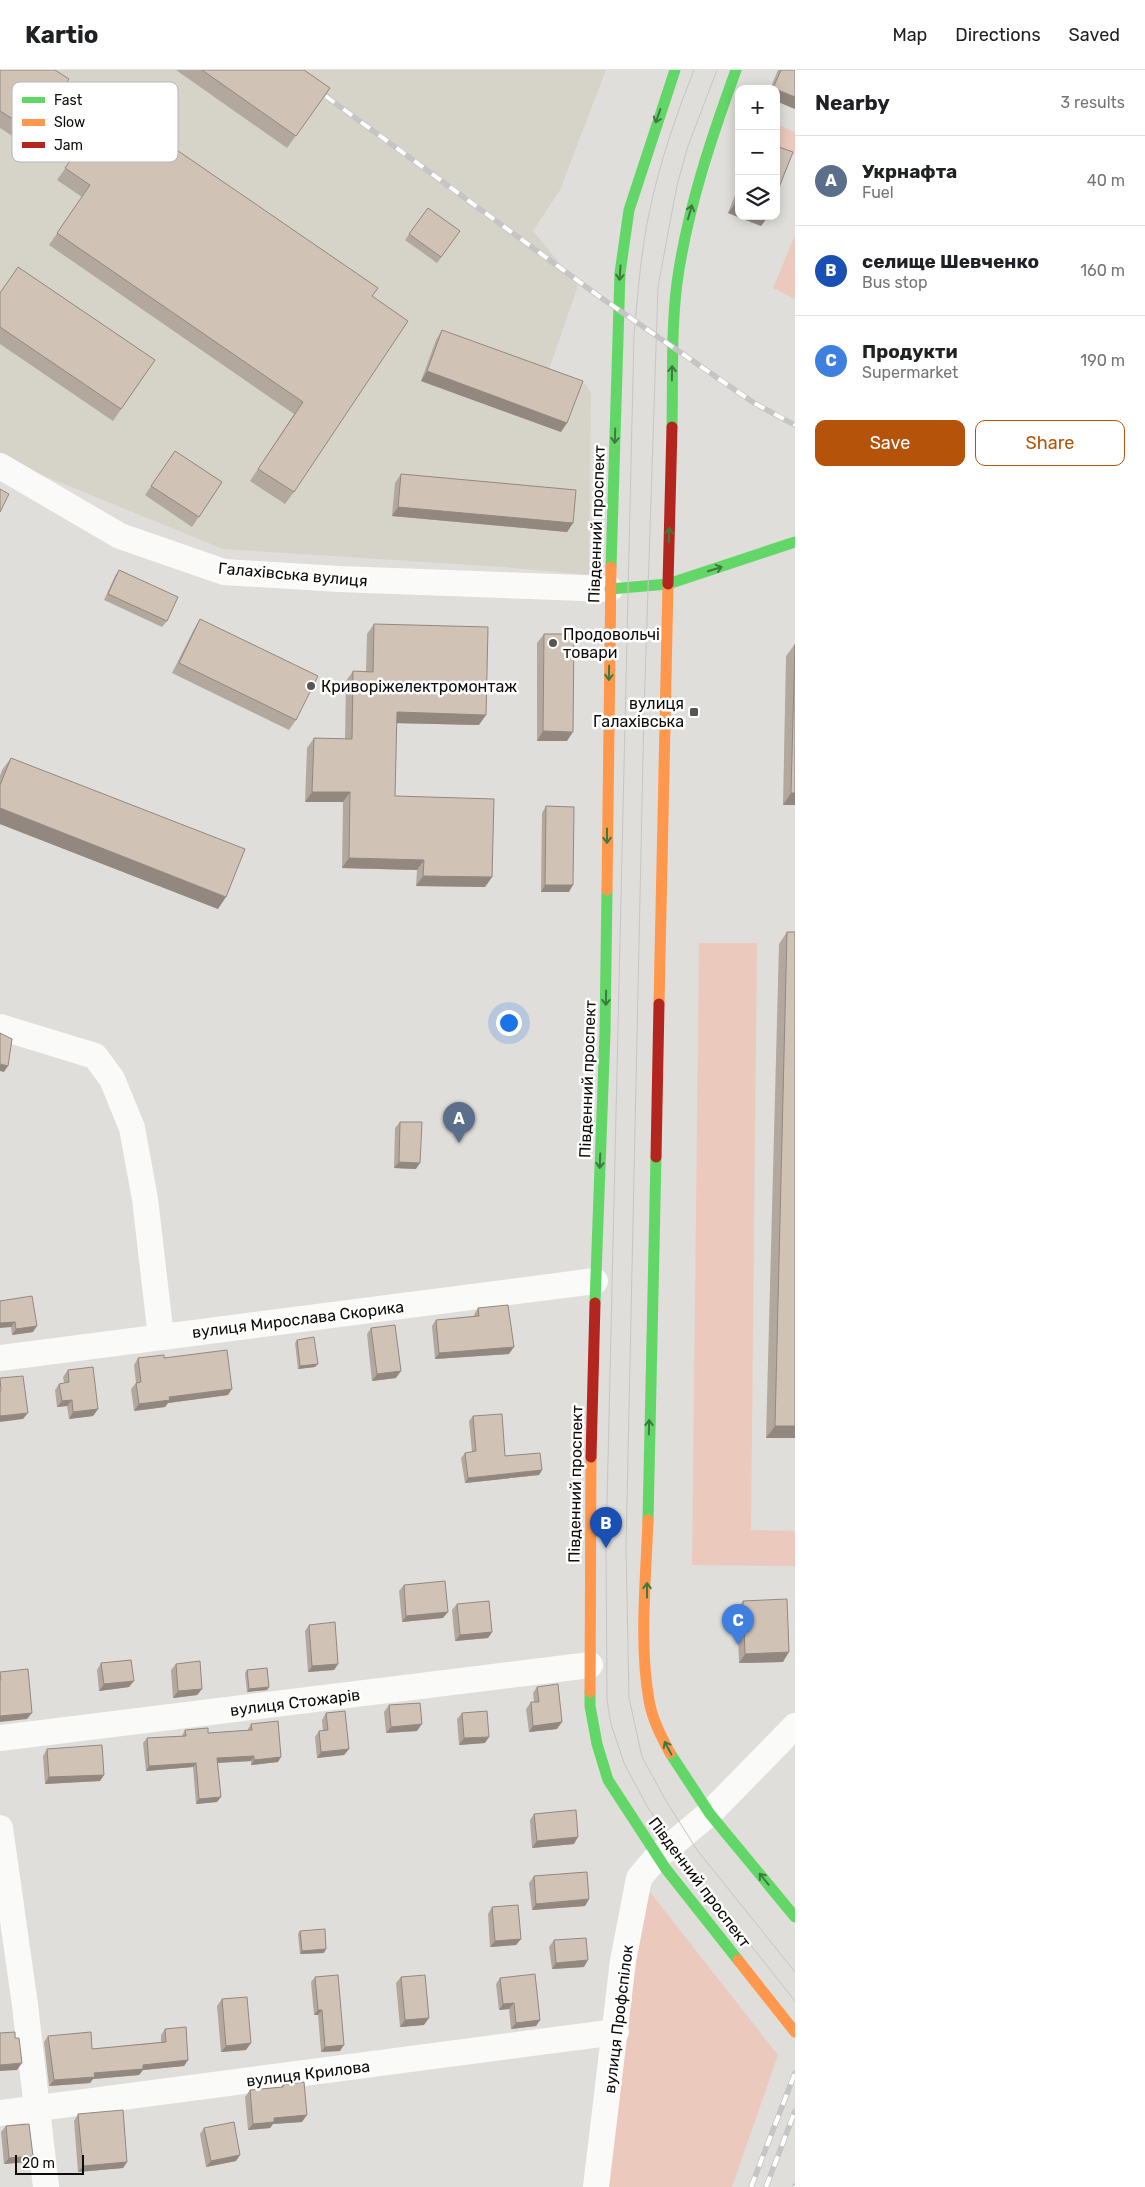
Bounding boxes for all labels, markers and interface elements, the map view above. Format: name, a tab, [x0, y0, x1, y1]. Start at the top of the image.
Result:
text: Kartio	[25, 21, 99, 49]
text: Map	[892, 24, 927, 46]
text: Directions	[955, 24, 1041, 46]
text: Saved	[1069, 24, 1120, 46]
legend	[12, 82, 178, 162]
map controls	[735, 85, 780, 220]
button: +	[735, 85, 780, 130]
text: Nearby	[815, 90, 890, 115]
text: Fast	[54, 92, 83, 109]
text: 3 results	[1060, 93, 1125, 112]
one-way arrow	[653, 108, 663, 124]
text: Slow	[54, 114, 85, 131]
button: −	[735, 130, 780, 175]
text: Jam	[54, 137, 83, 154]
text: Укрнафта	[862, 160, 957, 183]
text: A	[825, 171, 837, 190]
text: 40 m	[1087, 171, 1125, 190]
button: layers	[735, 175, 780, 220]
text: Fuel	[862, 183, 894, 202]
one-way arrow	[685, 204, 695, 220]
text: селище Шевченко	[862, 250, 1039, 273]
text: B	[825, 261, 837, 280]
text: 160 m	[1080, 261, 1125, 280]
one-way arrow	[616, 265, 625, 281]
text: Bus stop	[862, 273, 928, 292]
text: Продукти	[862, 340, 958, 363]
text: C	[825, 351, 837, 370]
text: 190 m	[1080, 351, 1125, 370]
text: Supermarket	[862, 363, 958, 382]
one-way arrow	[667, 365, 677, 382]
button: Save	[815, 420, 965, 466]
button: Share	[975, 420, 1125, 466]
one-way arrow	[610, 427, 620, 443]
street label: Південний проспект	[584, 445, 609, 603]
one-way arrow	[664, 528, 674, 544]
street label: Галахівська вулиця	[217, 559, 368, 590]
one-way arrow	[706, 564, 722, 574]
place label: Продовольчі товари	[563, 625, 660, 662]
marker: Продовольчі товари	[547, 637, 559, 649]
one-way arrow	[604, 664, 614, 681]
place label: Криворіжелектромонтаж	[321, 677, 517, 696]
marker: Криворіжелектромонтаж	[305, 680, 317, 692]
place label: вулиця Галахівська	[593, 694, 684, 731]
marker: вулиця Галахівська	[688, 706, 700, 718]
one-way arrow	[602, 827, 612, 843]
one-way arrow	[601, 990, 611, 1006]
street label: Південний проспект	[575, 1000, 600, 1158]
your location	[496, 1010, 522, 1036]
pin: A	[443, 1102, 475, 1143]
one-way arrow	[595, 1152, 605, 1168]
street label: вулиця Мирослава Скорика	[191, 1297, 405, 1342]
street label: Південний проспект	[565, 1405, 586, 1563]
one-way arrow	[644, 1420, 654, 1436]
pin: B	[590, 1507, 622, 1548]
one-way arrow	[642, 1582, 652, 1598]
pin: C	[722, 1604, 754, 1645]
street label: вулиця Стожарів	[229, 1685, 361, 1720]
one-way arrow	[663, 1742, 673, 1756]
street label: Південний проспект	[644, 1814, 755, 1951]
one-way arrow	[758, 1873, 770, 1886]
street label: вулиця Профспілок	[600, 1943, 637, 2094]
street label: вулиця Крилова	[245, 2056, 371, 2091]
scale bar	[15, 2152, 84, 2175]
text: 20 m	[22, 2155, 55, 2172]

